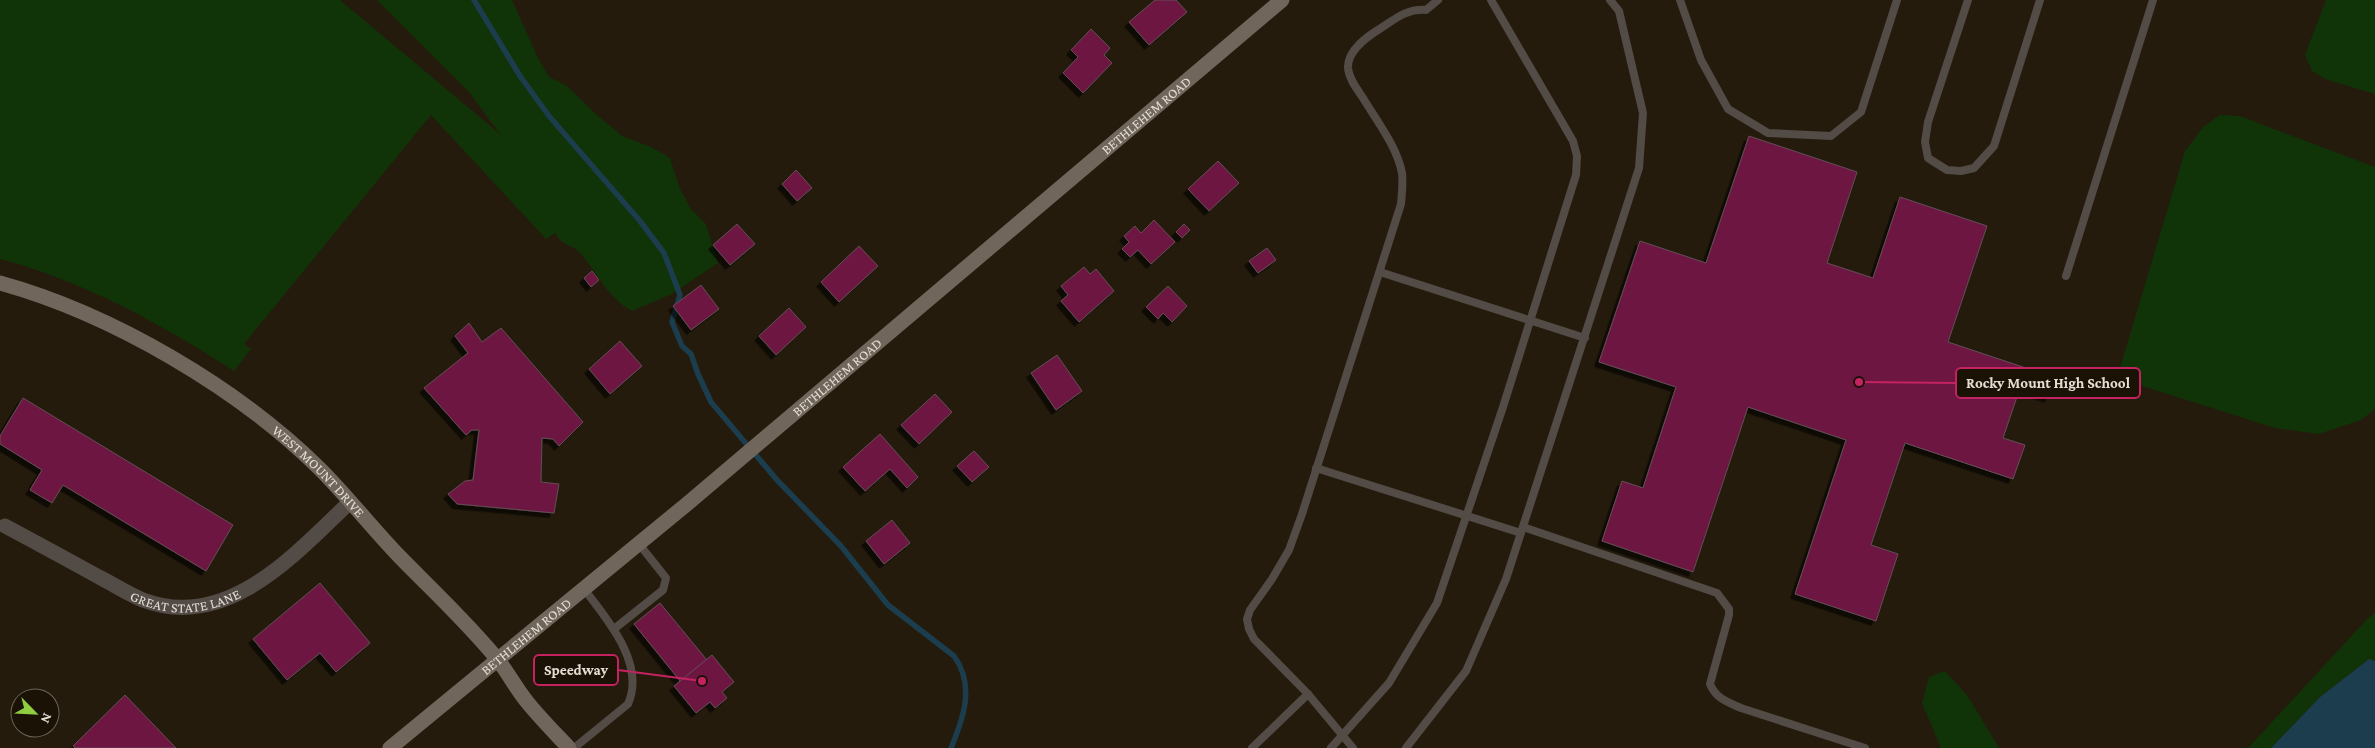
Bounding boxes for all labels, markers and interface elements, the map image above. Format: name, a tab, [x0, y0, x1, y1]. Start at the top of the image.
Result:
street label: BETHLEHEM ROAD	[1098, 73, 1194, 157]
street label: BETHLEHEM ROAD	[789, 335, 885, 419]
callout: Rocky Mount High School	[1956, 368, 2140, 398]
text: Rocky Mount High School	[1966, 375, 2131, 391]
street label: WEST MOUNT DRIVE	[269, 422, 368, 520]
street label: GREAT STATE LANE	[128, 585, 243, 616]
street label: BETHLEHEM ROAD	[478, 595, 574, 678]
callout: Speedway	[534, 655, 618, 685]
text: Speedway	[544, 662, 609, 678]
north arrow	[10, 688, 60, 738]
text: N	[37, 711, 56, 726]

